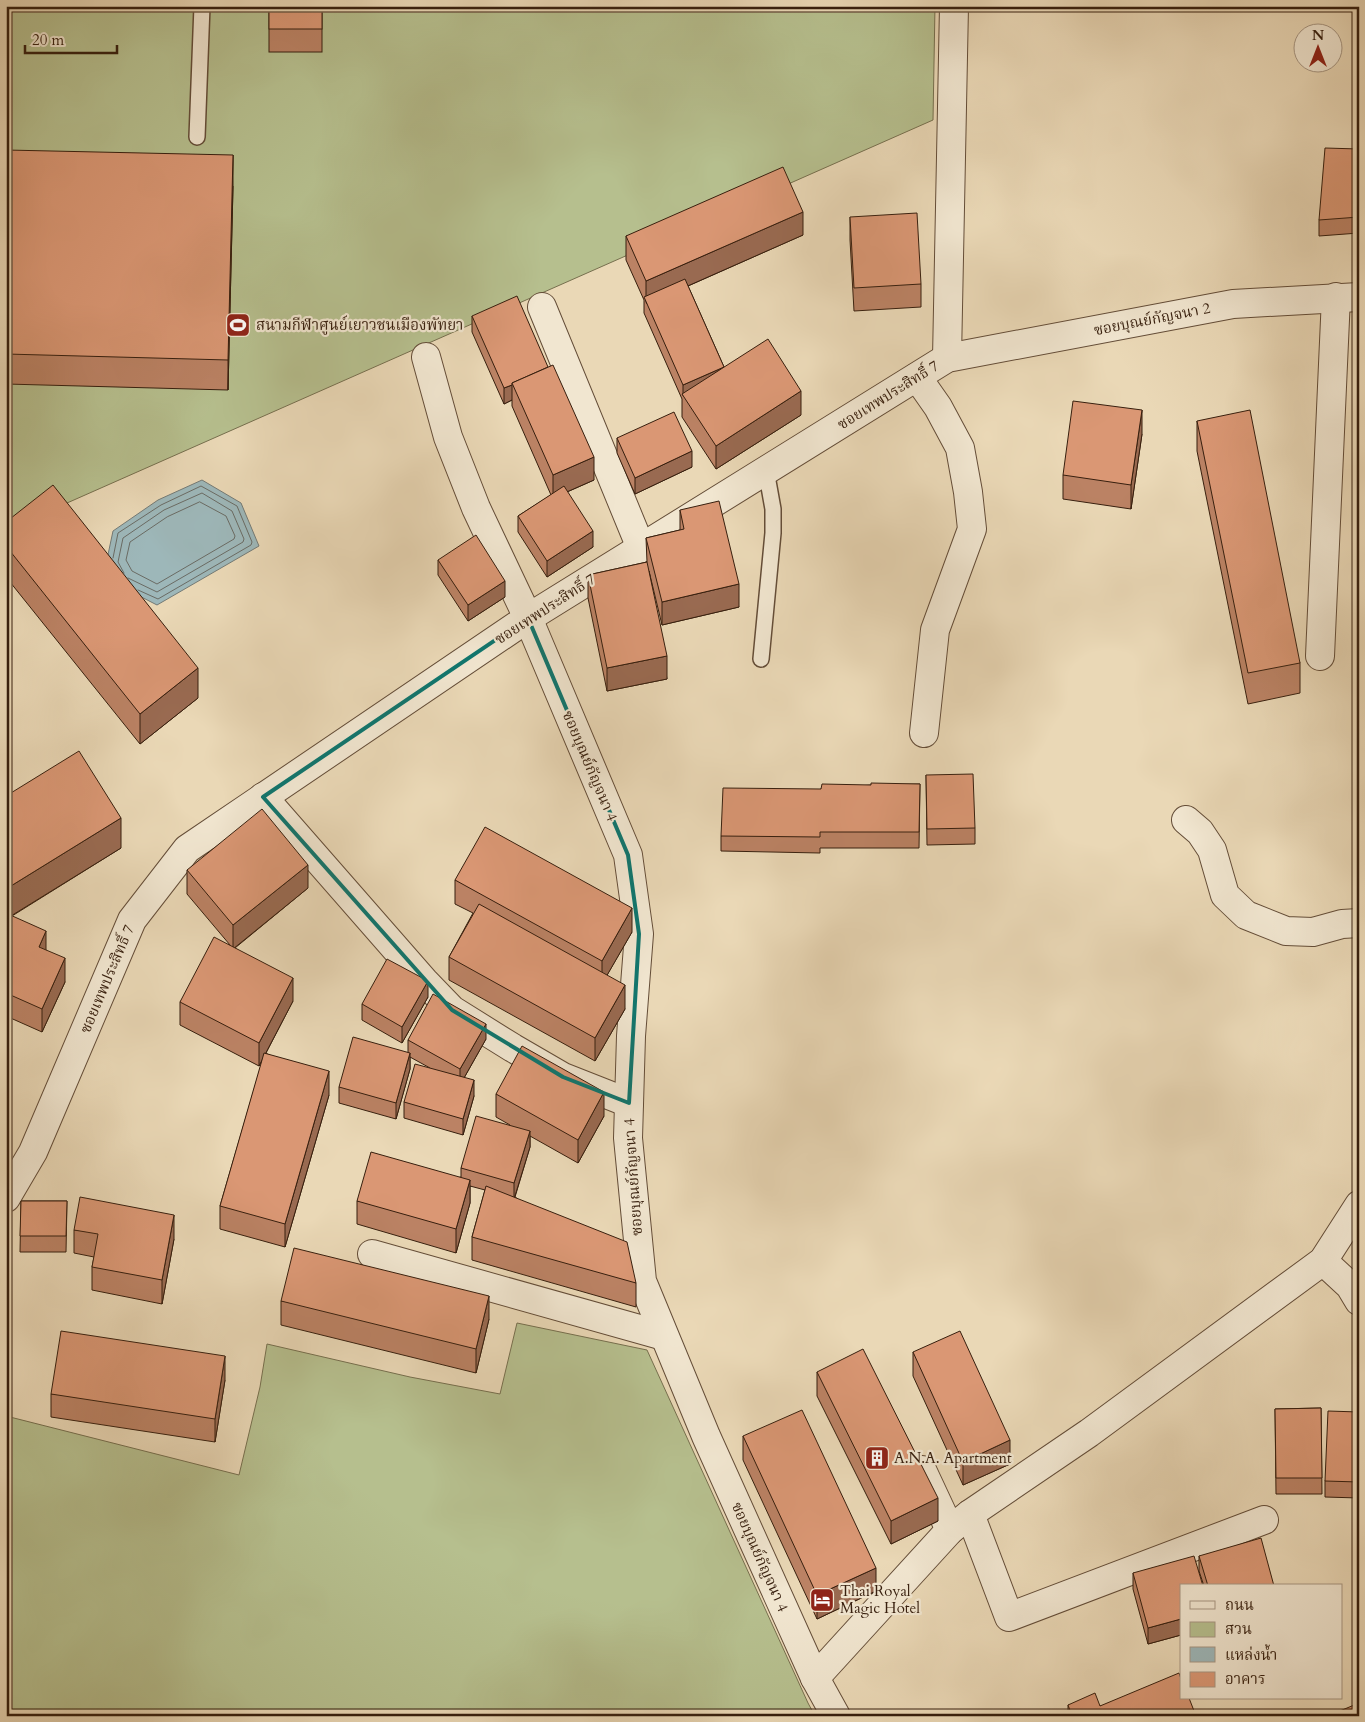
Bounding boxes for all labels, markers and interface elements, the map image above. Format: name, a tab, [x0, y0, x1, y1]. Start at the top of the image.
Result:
scale bar	[25, 22, 118, 54]
north arrow	[1292, 22, 1342, 72]
text: N	[1312, 26, 1324, 45]
text: 20 m	[32, 30, 64, 50]
street label: ซอยบุณย์กัญจนา 2	[1092, 298, 1212, 341]
sports icon: สนามกีฬาศูนย์เยาวชนเมืองพัทยา	[225, 312, 251, 338]
place label: สนามกีฬาศูนย์เยาวชนเมืองพัทยา	[256, 315, 464, 335]
street label: ซอยเทพประสิทธิ์ 7	[833, 355, 943, 434]
street label: ซอยเทพประสิทธิ์ 7	[491, 568, 599, 649]
street label: ซอยบุณย์กัญจนา 4	[557, 708, 622, 825]
street label: ซอยเทพประสิทธิ์ 7	[75, 921, 139, 1036]
street label: ซอยบุณย์กัญจนา 4	[619, 1117, 648, 1237]
building icon: A.N.A. Apartment	[864, 1445, 890, 1471]
place label: A.N.A. Apartment	[894, 1448, 1012, 1468]
street label: ซอยบุณย์กัญจนา 4	[726, 1499, 793, 1616]
place label: Thai Royal Magic Hotel	[840, 1581, 920, 1618]
legend	[1180, 1584, 1342, 1700]
hotel icon: Thai Royal Magic Hotel	[809, 1587, 835, 1613]
text: ถนน	[1225, 1595, 1254, 1615]
text: สวน	[1225, 1619, 1252, 1639]
text: แหล่งน้ำ	[1225, 1644, 1277, 1665]
text: อาคาร	[1225, 1669, 1265, 1689]

